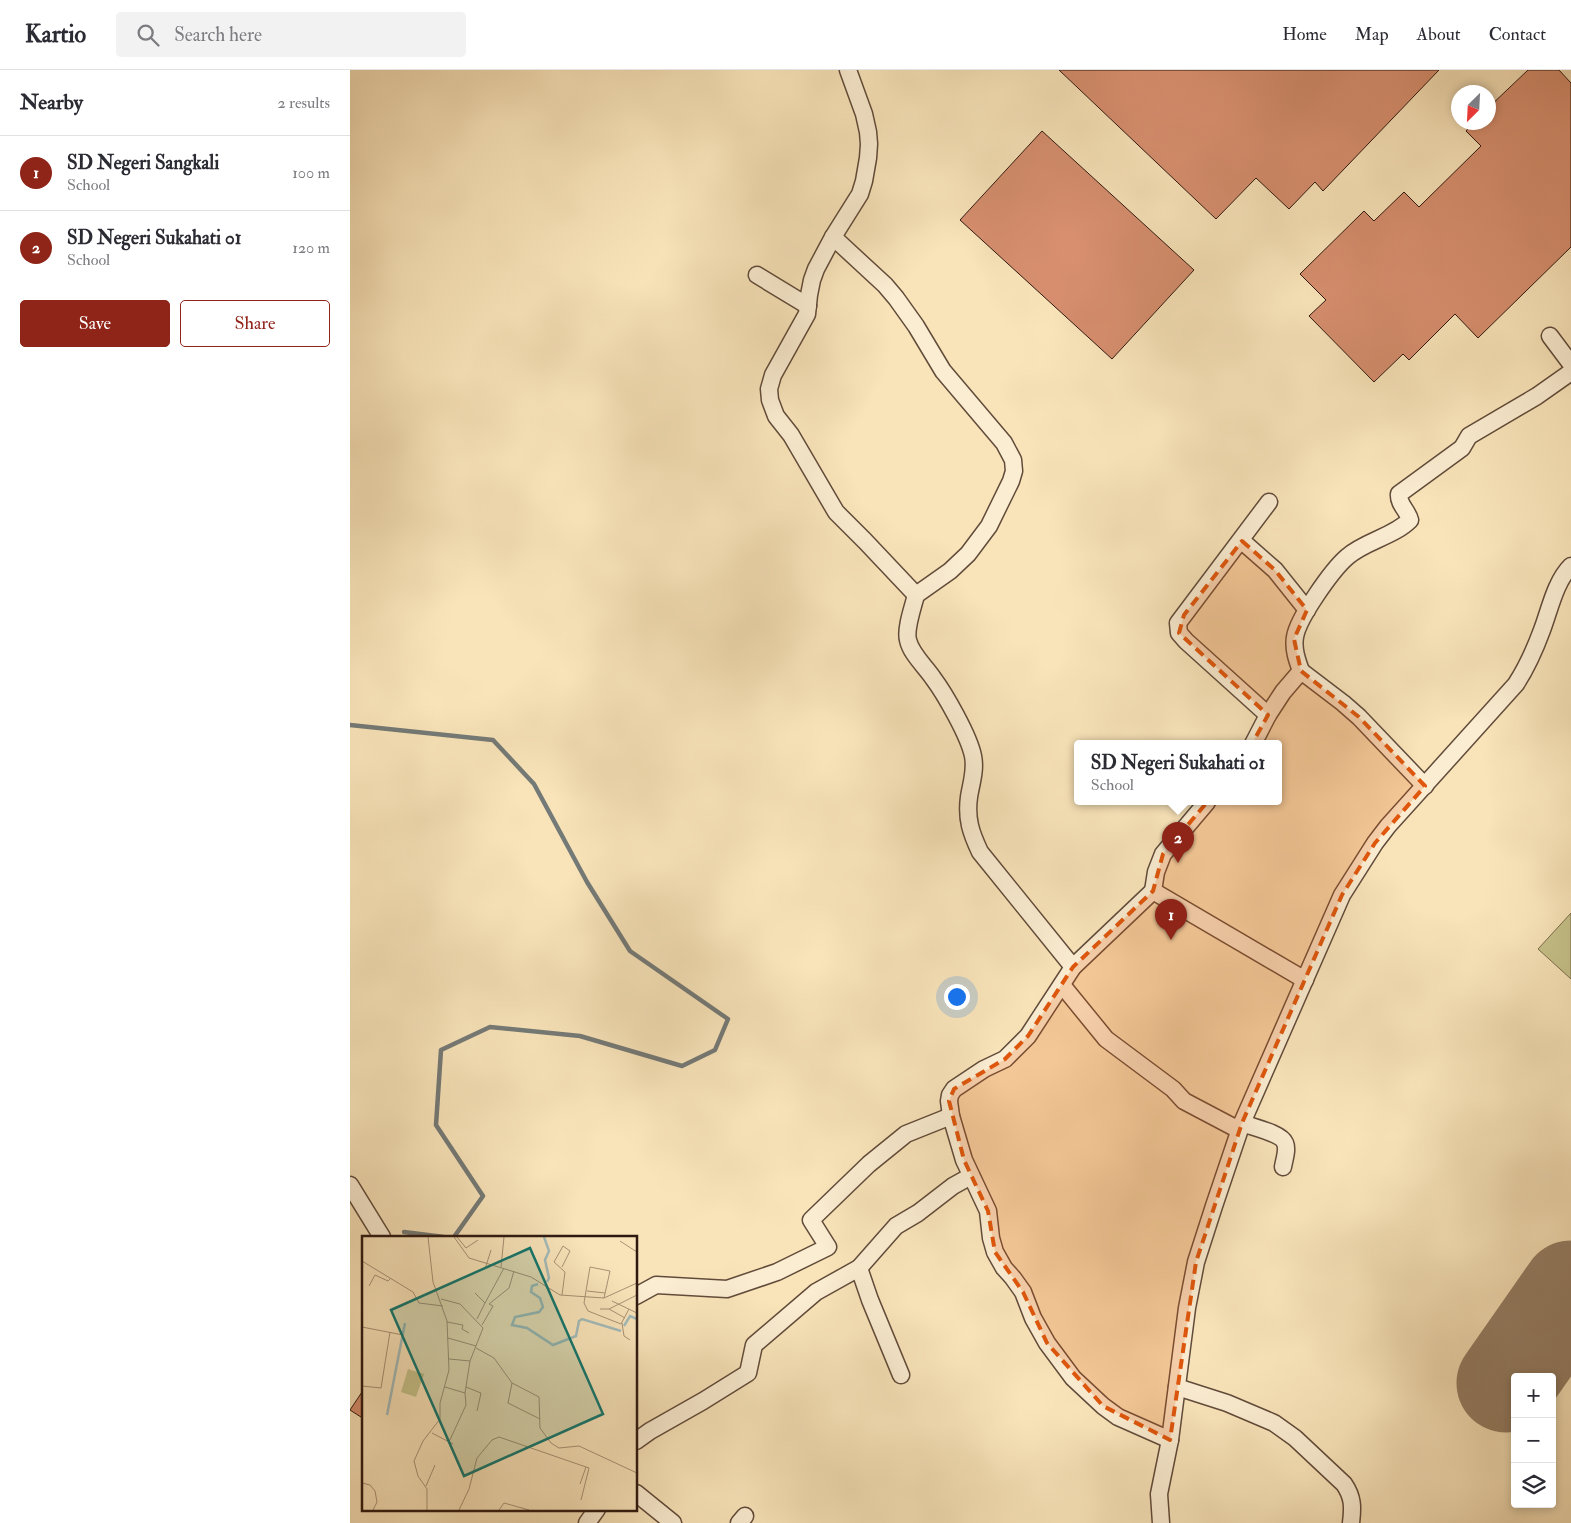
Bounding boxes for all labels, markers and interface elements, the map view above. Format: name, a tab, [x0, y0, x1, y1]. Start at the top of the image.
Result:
search box	[116, 12, 466, 57]
text: Kartio	[25, 19, 86, 50]
icon: search	[134, 21, 162, 49]
text: Search here	[174, 23, 262, 47]
text: Home	[1282, 23, 1327, 46]
text: Map	[1355, 23, 1389, 46]
text: About	[1417, 23, 1461, 46]
text: Contact	[1489, 23, 1546, 46]
north arrow	[1451, 85, 1496, 130]
text: Nearby	[20, 89, 83, 116]
text: 2 results	[277, 93, 330, 113]
text: SD Negeri Sangkali	[67, 151, 219, 175]
text: 1	[33, 163, 39, 183]
text: 100 m	[292, 163, 330, 183]
text: School	[67, 175, 110, 195]
text: SD Negeri Sukahati 01	[67, 226, 241, 250]
text: 2	[32, 238, 40, 258]
text: 120 m	[292, 238, 330, 258]
text: School	[67, 250, 110, 270]
button: Save	[20, 300, 170, 347]
button: Share	[180, 300, 330, 347]
popup	[1074, 740, 1282, 805]
text: SD Negeri Sukahati 01	[1091, 751, 1265, 775]
text: School	[1091, 775, 1134, 795]
pin: 2	[1162, 822, 1194, 863]
pin: 1	[1155, 899, 1187, 940]
your location	[944, 984, 970, 1010]
inset map	[362, 1236, 638, 1510]
map controls	[1511, 1373, 1556, 1508]
button: +	[1511, 1373, 1556, 1418]
button: −	[1511, 1418, 1556, 1463]
button: layers	[1511, 1463, 1556, 1508]

